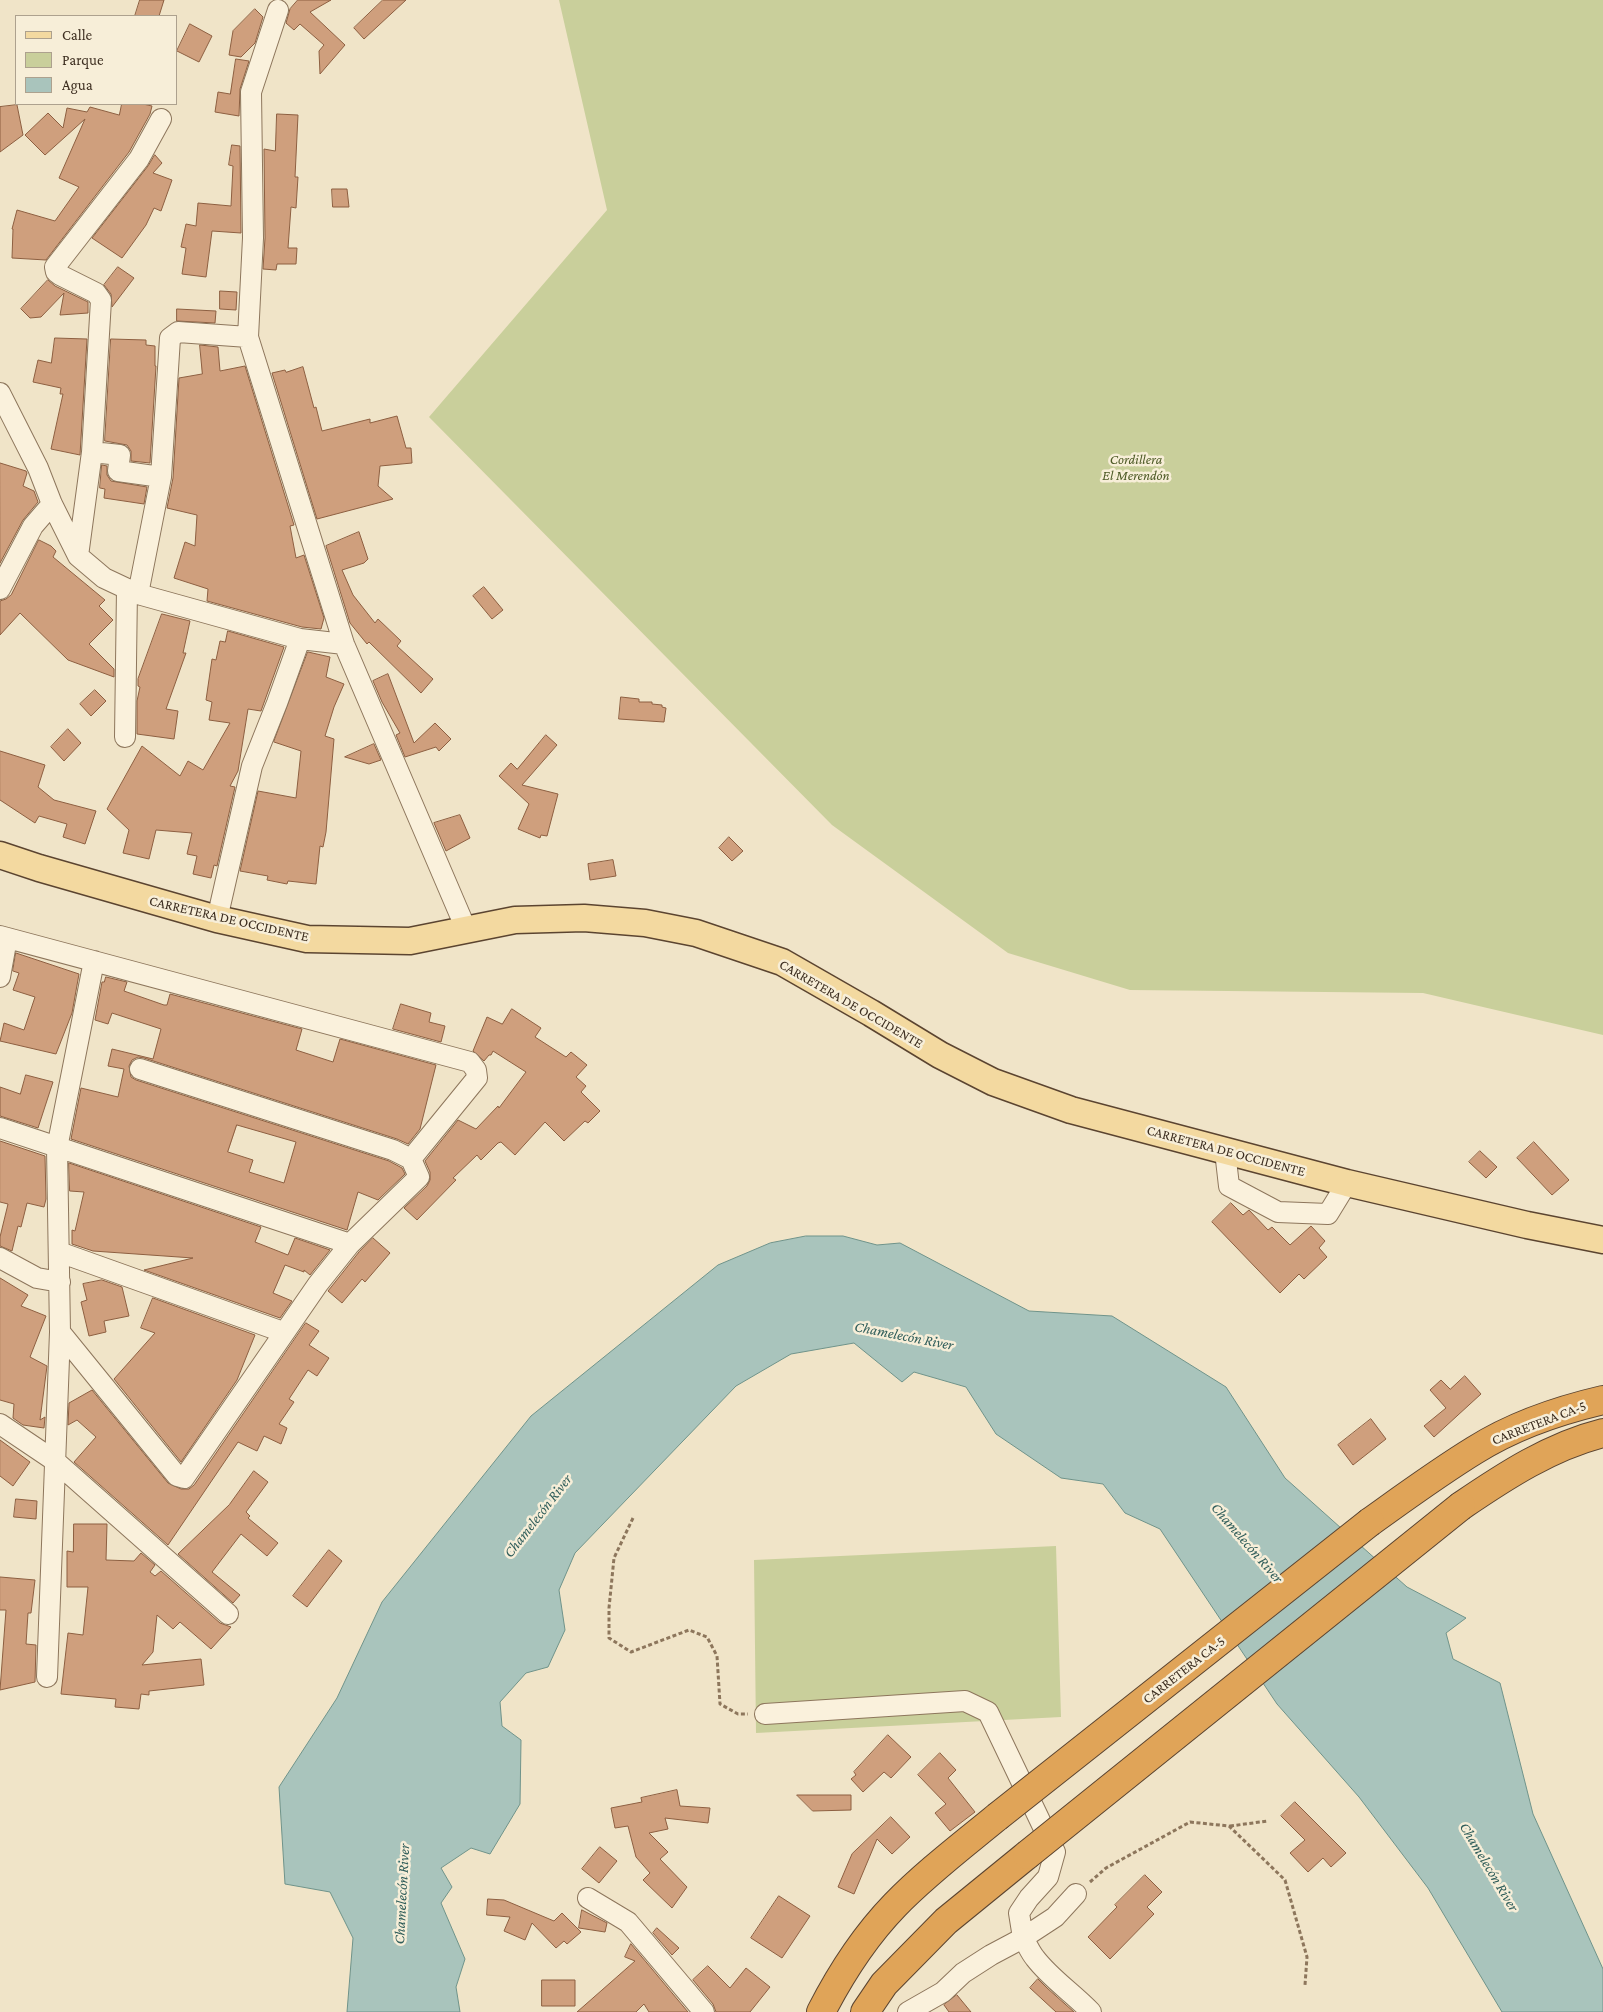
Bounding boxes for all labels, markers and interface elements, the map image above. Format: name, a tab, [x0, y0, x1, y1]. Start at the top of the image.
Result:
legend	[15, 15, 178, 105]
text: Calle	[62, 27, 92, 43]
text: Parque	[62, 52, 103, 68]
text: Agua	[62, 77, 93, 93]
park label: Cordillera El Merendón	[1102, 452, 1170, 484]
street label: CARRETERA DE OCCIDENTE	[148, 892, 310, 946]
street label: CARRETERA DE OCCIDENTE	[776, 956, 926, 1052]
street label: CARRETERA DE OCCIDENTE	[1145, 1122, 1307, 1180]
water label: Chamelecón River	[853, 1318, 955, 1354]
street label: CARRETERA CA-5	[1489, 1397, 1589, 1449]
water label: Chamelecón River	[500, 1471, 576, 1561]
water label: Chamelecón River	[1207, 1499, 1287, 1587]
street label: CARRETERA CA-5	[1139, 1633, 1229, 1707]
water label: Chamelecón River	[1455, 1819, 1523, 1915]
water label: Chamelecón River	[390, 1843, 414, 1945]

